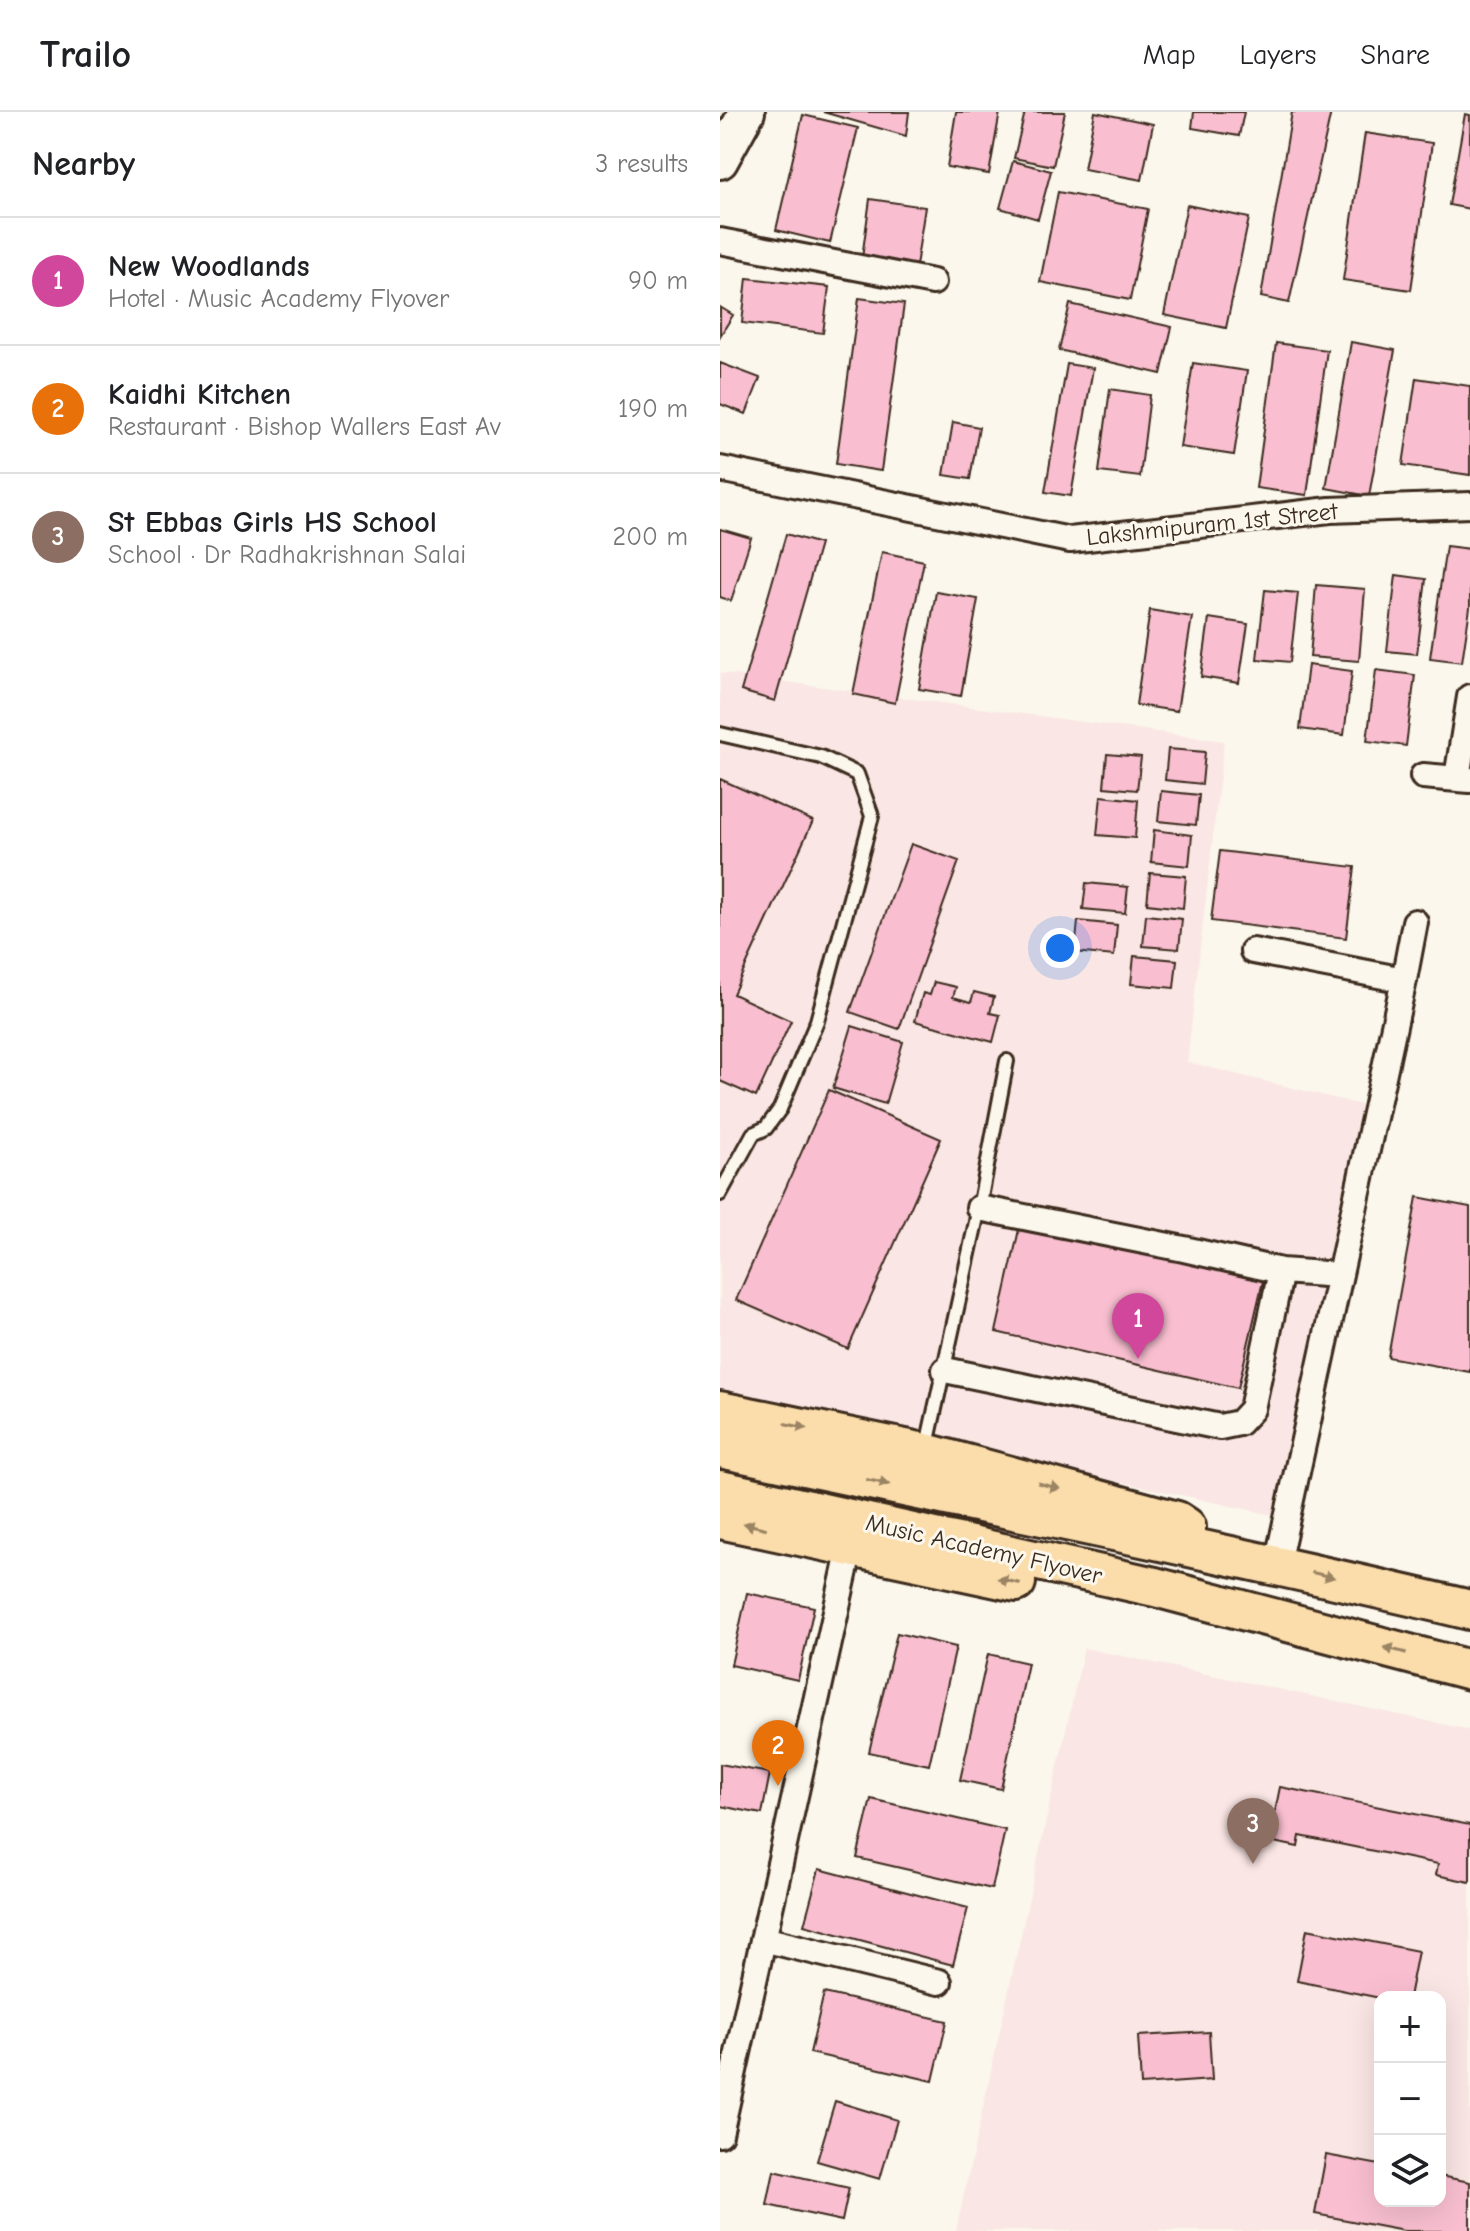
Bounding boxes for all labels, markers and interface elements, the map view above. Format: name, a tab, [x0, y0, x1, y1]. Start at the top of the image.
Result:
text: Trailo	[40, 33, 131, 77]
text: Map	[1143, 39, 1196, 71]
text: Layers	[1240, 39, 1316, 71]
text: Share	[1360, 39, 1430, 71]
text: Nearby	[32, 144, 135, 184]
text: 3 results	[595, 149, 688, 179]
text: New Woodlands	[108, 249, 309, 284]
text: 1	[53, 266, 63, 296]
text: 90 m	[628, 266, 688, 296]
text: Hotel · Music Academy Flyover	[108, 284, 449, 314]
text: Kaidhi Kitchen	[108, 377, 291, 412]
text: 2	[52, 394, 64, 424]
text: 190 m	[618, 394, 688, 424]
text: Restaurant · Bishop Wallers East Av	[108, 412, 501, 442]
street label: Lakshmipuram 1st Street	[1085, 497, 1340, 551]
text: St Ebbas Girls HS School	[108, 505, 437, 540]
text: 3	[52, 522, 64, 552]
text: 200 m	[613, 522, 688, 552]
text: School · Dr Radhakrishnan Salai	[108, 540, 466, 570]
your location	[1040, 928, 1080, 968]
pin: 1	[1112, 1293, 1164, 1359]
one-way arrow	[784, 1420, 809, 1433]
one-way arrow	[866, 1476, 891, 1489]
one-way arrow	[1037, 1481, 1062, 1493]
street label: Music Academy Flyover	[863, 1508, 1105, 1590]
one-way arrow	[742, 1519, 767, 1532]
one-way arrow	[1311, 1569, 1336, 1582]
one-way arrow	[996, 1574, 1021, 1587]
one-way arrow	[1382, 1643, 1406, 1656]
pin: 2	[752, 1720, 804, 1786]
pin: 3	[1227, 1798, 1279, 1864]
map controls	[1374, 1991, 1446, 2207]
button: +	[1374, 1991, 1446, 2063]
button: −	[1374, 2063, 1446, 2135]
button: layers	[1374, 2135, 1446, 2207]

